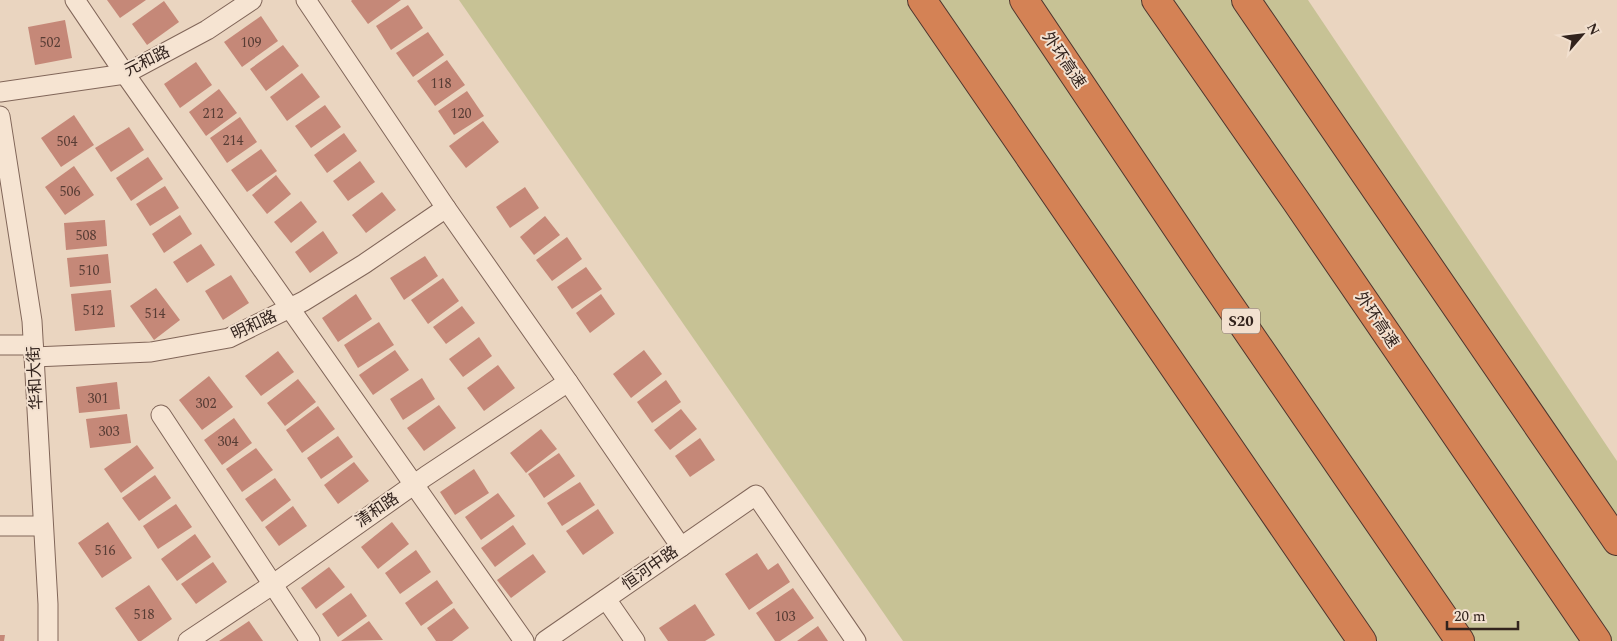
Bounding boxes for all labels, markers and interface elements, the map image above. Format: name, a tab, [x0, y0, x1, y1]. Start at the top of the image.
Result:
north arrow	[1557, 10, 1607, 60]
text: N	[1581, 19, 1605, 39]
street label: 外环高速	[1036, 27, 1092, 93]
house number: 502	[40, 32, 61, 53]
house number: 109	[241, 32, 262, 53]
street label: 元和路	[120, 40, 174, 82]
house number: 118	[431, 73, 452, 94]
house number: 212	[203, 103, 224, 124]
house number: 120	[451, 103, 472, 124]
house number: 214	[223, 130, 244, 151]
house number: 504	[57, 131, 78, 152]
house number: 506	[60, 181, 81, 202]
house number: 508	[76, 225, 97, 246]
house number: 510	[79, 260, 100, 281]
street label: 外环高速	[1349, 287, 1405, 353]
house number: 512	[83, 300, 104, 321]
house number: 514	[145, 303, 166, 324]
street label: 明和路	[227, 304, 281, 346]
road number: S20	[1222, 308, 1260, 334]
street label: 华和大街	[21, 345, 49, 411]
house number: 301	[88, 388, 109, 409]
house number: 302	[196, 393, 217, 414]
house number: 303	[99, 421, 120, 442]
house number: 304	[218, 431, 239, 452]
street label: 清和路	[350, 487, 404, 533]
house number: 516	[95, 540, 116, 561]
street label: 恒河中路	[617, 540, 683, 596]
scale bar	[1447, 598, 1518, 630]
house number: 518	[134, 604, 155, 625]
text: 20 m	[1454, 605, 1486, 628]
house number: 103	[775, 606, 796, 627]

